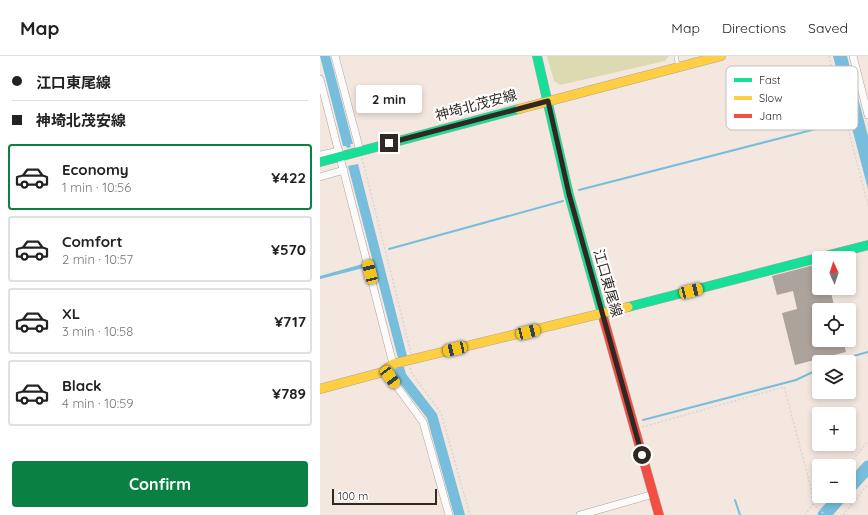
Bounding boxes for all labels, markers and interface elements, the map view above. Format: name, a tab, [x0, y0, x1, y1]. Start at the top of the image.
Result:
text: Map	[20, 16, 59, 40]
text: Map	[671, 19, 700, 37]
text: Directions	[722, 19, 786, 37]
text: Saved	[808, 19, 848, 37]
legend	[726, 66, 858, 130]
text: 江口東尾線	[36, 73, 111, 92]
text: Fast	[759, 73, 781, 87]
callout: 2 min	[356, 85, 422, 113]
street label: 神埼北茂安線	[433, 85, 519, 125]
text: 2 min	[372, 91, 406, 107]
text: Slow	[759, 91, 783, 105]
text: Jam	[759, 109, 782, 123]
text: 神埼北茂安線	[36, 111, 126, 130]
route end	[380, 134, 398, 152]
icon: car	[14, 159, 50, 195]
text: Economy	[62, 160, 129, 179]
text: ¥422	[271, 168, 306, 187]
text: 1 min · 10:56	[62, 179, 131, 195]
icon: car	[14, 231, 50, 267]
text: Comfort	[62, 232, 123, 251]
text: ¥570	[271, 240, 306, 259]
street label: 江口東尾線	[590, 247, 626, 319]
text: 2 min · 10:57	[62, 251, 133, 267]
north arrow	[812, 251, 856, 295]
map controls	[812, 251, 856, 503]
car	[361, 259, 379, 285]
car	[678, 282, 704, 300]
icon: car	[14, 303, 50, 339]
button: locate	[812, 303, 856, 347]
text: XL	[62, 304, 80, 323]
text: ¥717	[274, 312, 306, 331]
text: 3 min · 10:58	[62, 323, 133, 339]
car	[515, 323, 541, 341]
car	[442, 340, 468, 358]
button: layers	[812, 355, 856, 399]
car	[378, 364, 402, 390]
icon: car	[14, 375, 50, 411]
text: Black	[62, 376, 102, 395]
text: ¥789	[272, 384, 306, 403]
text: 4 min · 10:59	[62, 395, 134, 411]
button: +	[812, 407, 856, 451]
route start	[633, 446, 651, 464]
button: −	[812, 459, 856, 503]
button: Confirm	[12, 461, 308, 507]
scale bar	[332, 487, 437, 506]
text: 100 m	[338, 489, 368, 503]

